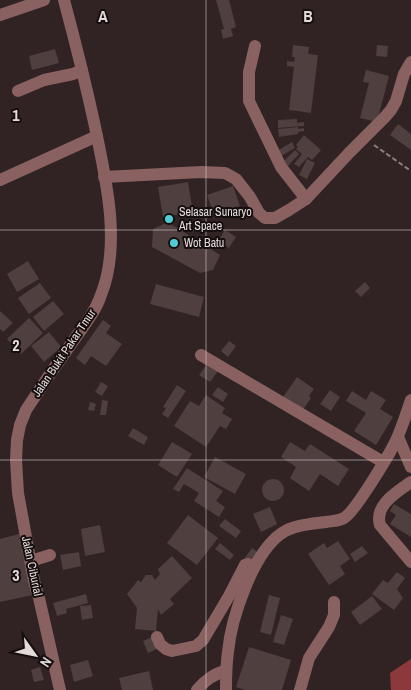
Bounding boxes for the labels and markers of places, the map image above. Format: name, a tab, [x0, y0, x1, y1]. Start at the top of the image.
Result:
place label: Selasar Sunaryo Art Space	[178, 204, 252, 234]
marker: Selasar Sunaryo Art Space	[163, 213, 175, 225]
place label: Wot Batu	[184, 235, 224, 251]
marker: Wot Batu	[168, 237, 180, 249]

